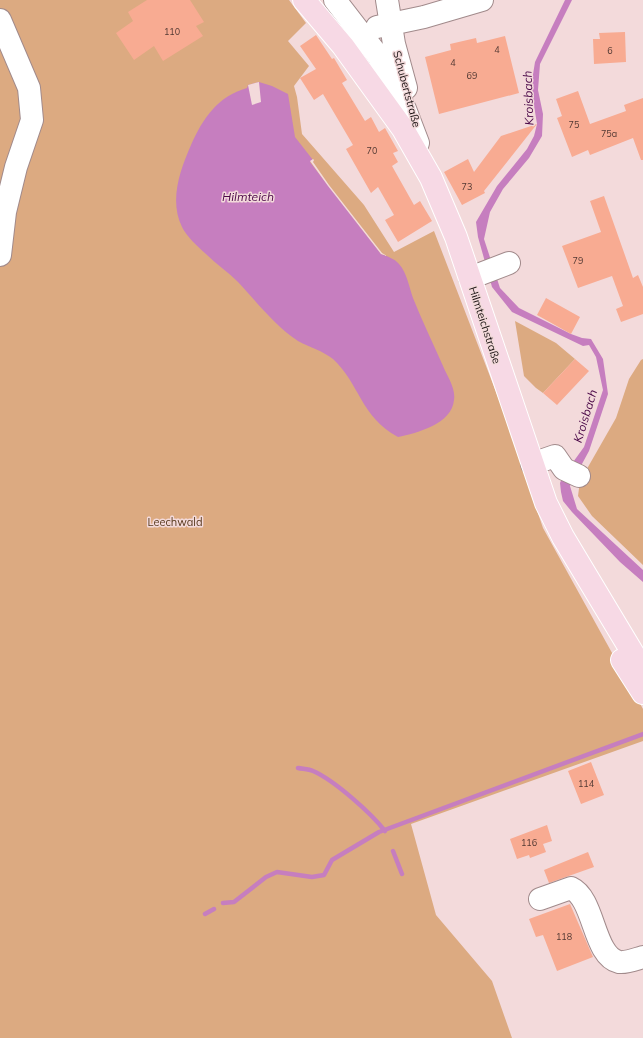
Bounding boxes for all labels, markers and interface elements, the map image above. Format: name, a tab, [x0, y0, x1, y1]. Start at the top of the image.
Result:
house number: 110	[164, 26, 180, 37]
house number: 4	[494, 44, 500, 55]
house number: 6	[607, 45, 613, 56]
street label: Schubertstraße	[390, 49, 424, 129]
house number: 4	[450, 57, 456, 68]
house number: 69	[467, 70, 477, 81]
water label: Kroisbach	[520, 70, 536, 126]
house number: 75	[569, 119, 580, 130]
house number: 75a	[601, 128, 617, 139]
house number: 70	[367, 145, 377, 156]
house number: 73	[462, 181, 472, 192]
water label: Hilmteich	[222, 189, 274, 204]
house number: 79	[573, 255, 583, 266]
street label: Hilmteichstraße	[466, 285, 504, 365]
water label: Kroisbach	[570, 388, 600, 444]
park label: Leechwald	[147, 515, 203, 529]
house number: 114	[578, 778, 595, 789]
house number: 116	[521, 837, 537, 848]
house number: 118	[556, 931, 572, 942]

